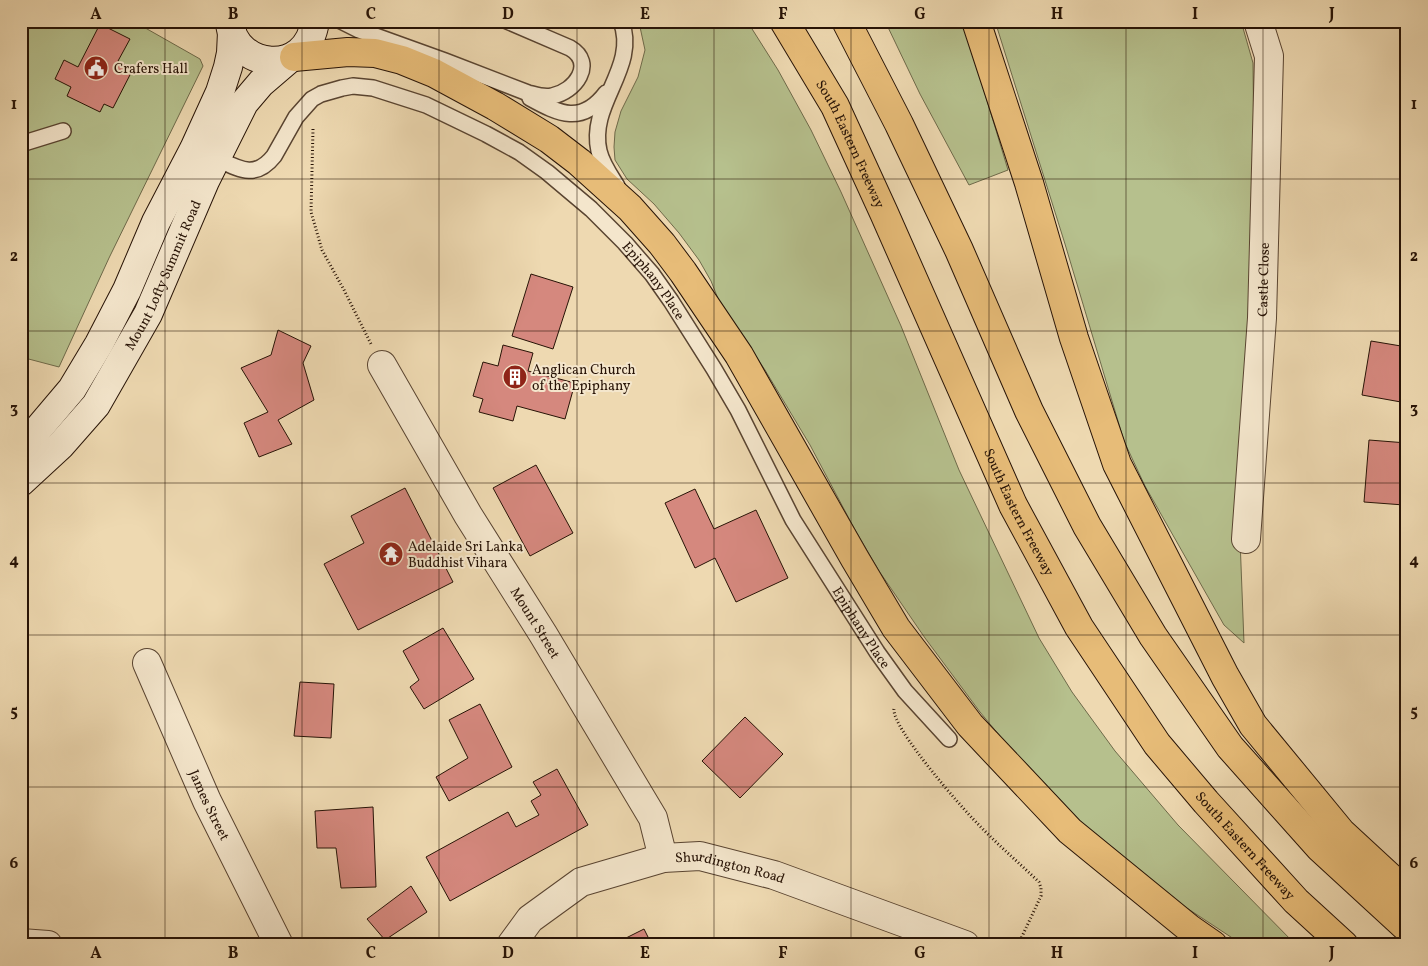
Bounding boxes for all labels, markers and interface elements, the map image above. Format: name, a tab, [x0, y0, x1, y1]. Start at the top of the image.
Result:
text: A	[90, 4, 102, 26]
text: B	[228, 4, 239, 26]
text: C	[366, 4, 376, 26]
text: D	[502, 4, 514, 26]
text: E	[640, 4, 650, 26]
text: F	[778, 4, 788, 26]
text: G	[914, 4, 926, 26]
text: H	[1051, 4, 1063, 26]
text: I	[1192, 4, 1198, 26]
text: J	[1328, 4, 1335, 26]
public building icon: Crafers Hall	[83, 55, 109, 81]
place label: Crafers Hall	[114, 60, 188, 79]
street label: South Eastern Freeway	[810, 77, 889, 212]
text: 1	[11, 94, 17, 116]
text: 1	[1411, 94, 1417, 116]
street label: Mount Lofty Summit Road	[121, 198, 207, 354]
street label: Epiphany Place	[617, 238, 689, 324]
street label: Castle Close	[1254, 242, 1275, 317]
text: 2	[10, 246, 18, 268]
text: 2	[1410, 246, 1418, 268]
place label: Anglican Church of the Epiphany	[532, 361, 636, 396]
building icon: Anglican Church of the Epiphany	[502, 364, 528, 390]
text: 3	[10, 398, 18, 420]
text: 3	[1410, 398, 1418, 420]
street label: South Eastern Freeway	[978, 446, 1058, 580]
place label: Adelaide Sri Lanka Buddhist Vihara	[408, 538, 523, 573]
temple icon: Adelaide Sri Lanka Buddhist Vihara	[378, 541, 404, 567]
text: 4	[9, 550, 19, 572]
text: 4	[1409, 550, 1419, 572]
street label: Mount Street	[505, 584, 564, 663]
street label: Epiphany Place	[827, 584, 894, 673]
text: 5	[10, 701, 18, 723]
text: 5	[1410, 701, 1418, 723]
street label: James Street	[184, 767, 233, 844]
street label: South Eastern Freeway	[1190, 788, 1299, 905]
street label: Shurdington Road	[675, 848, 787, 889]
text: 6	[10, 853, 19, 875]
text: 6	[1410, 853, 1419, 875]
text: A	[90, 943, 102, 965]
text: B	[228, 943, 239, 965]
text: C	[366, 943, 376, 965]
text: D	[502, 943, 514, 965]
text: E	[640, 943, 650, 965]
text: F	[778, 943, 788, 965]
text: G	[914, 943, 926, 965]
text: H	[1051, 943, 1063, 965]
text: I	[1192, 943, 1198, 965]
text: J	[1328, 943, 1335, 965]

